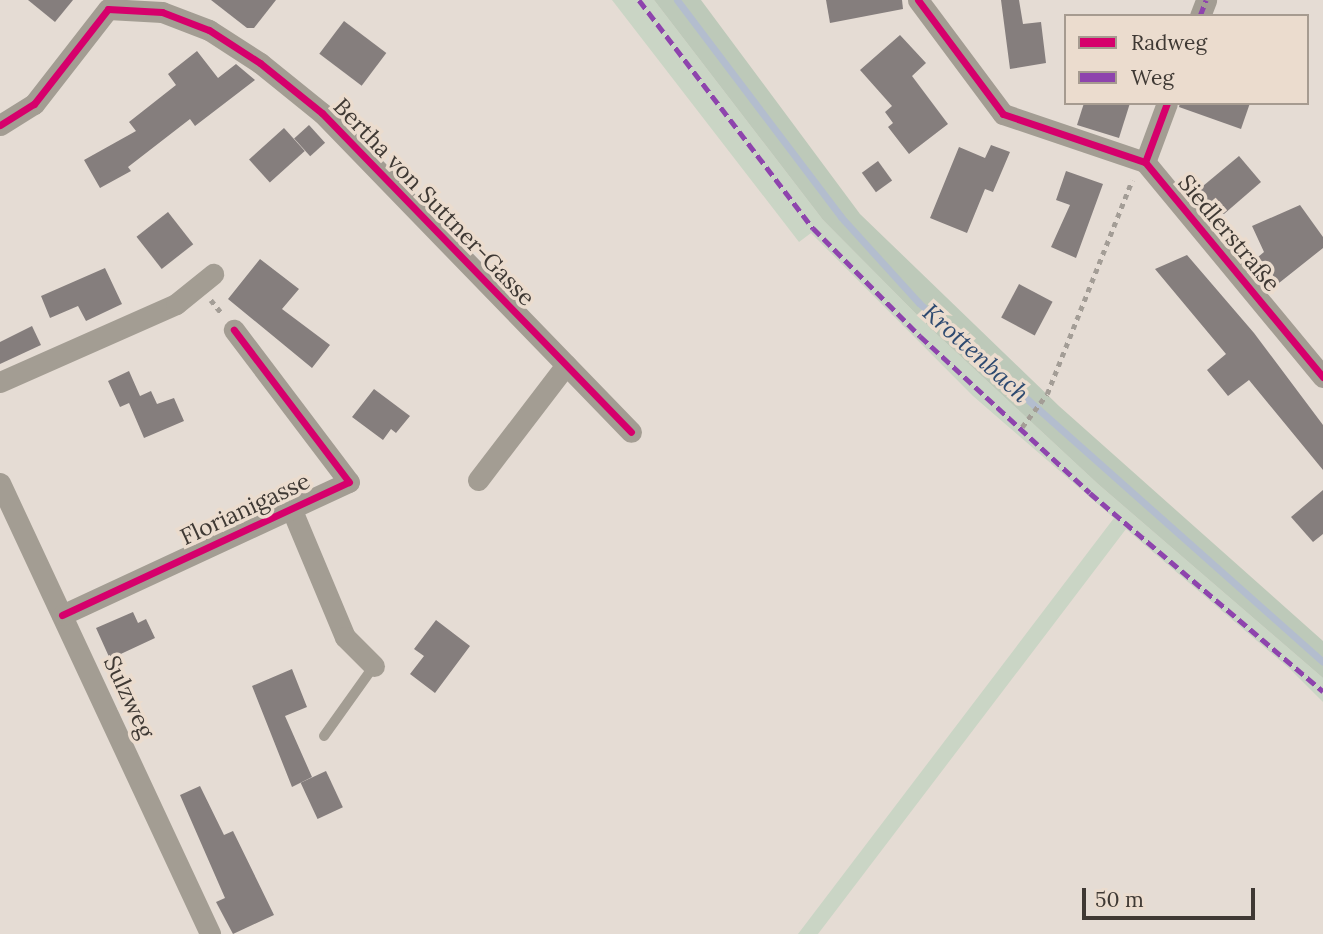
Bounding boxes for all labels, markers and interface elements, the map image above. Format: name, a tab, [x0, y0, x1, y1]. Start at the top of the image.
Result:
legend	[1064, 14, 1309, 105]
text: Radweg	[1131, 29, 1207, 56]
text: Weg	[1131, 64, 1174, 91]
street label: Bertha von Suttner-Gasse	[328, 93, 540, 311]
street label: Siedlerstraße	[1172, 169, 1286, 297]
water label: Krottenbach	[917, 298, 1035, 408]
street label: Florianigasse	[176, 467, 314, 551]
street label: Sulzweg	[98, 651, 160, 743]
scale bar	[1085, 874, 1258, 918]
text: 50 m	[1095, 886, 1144, 913]

